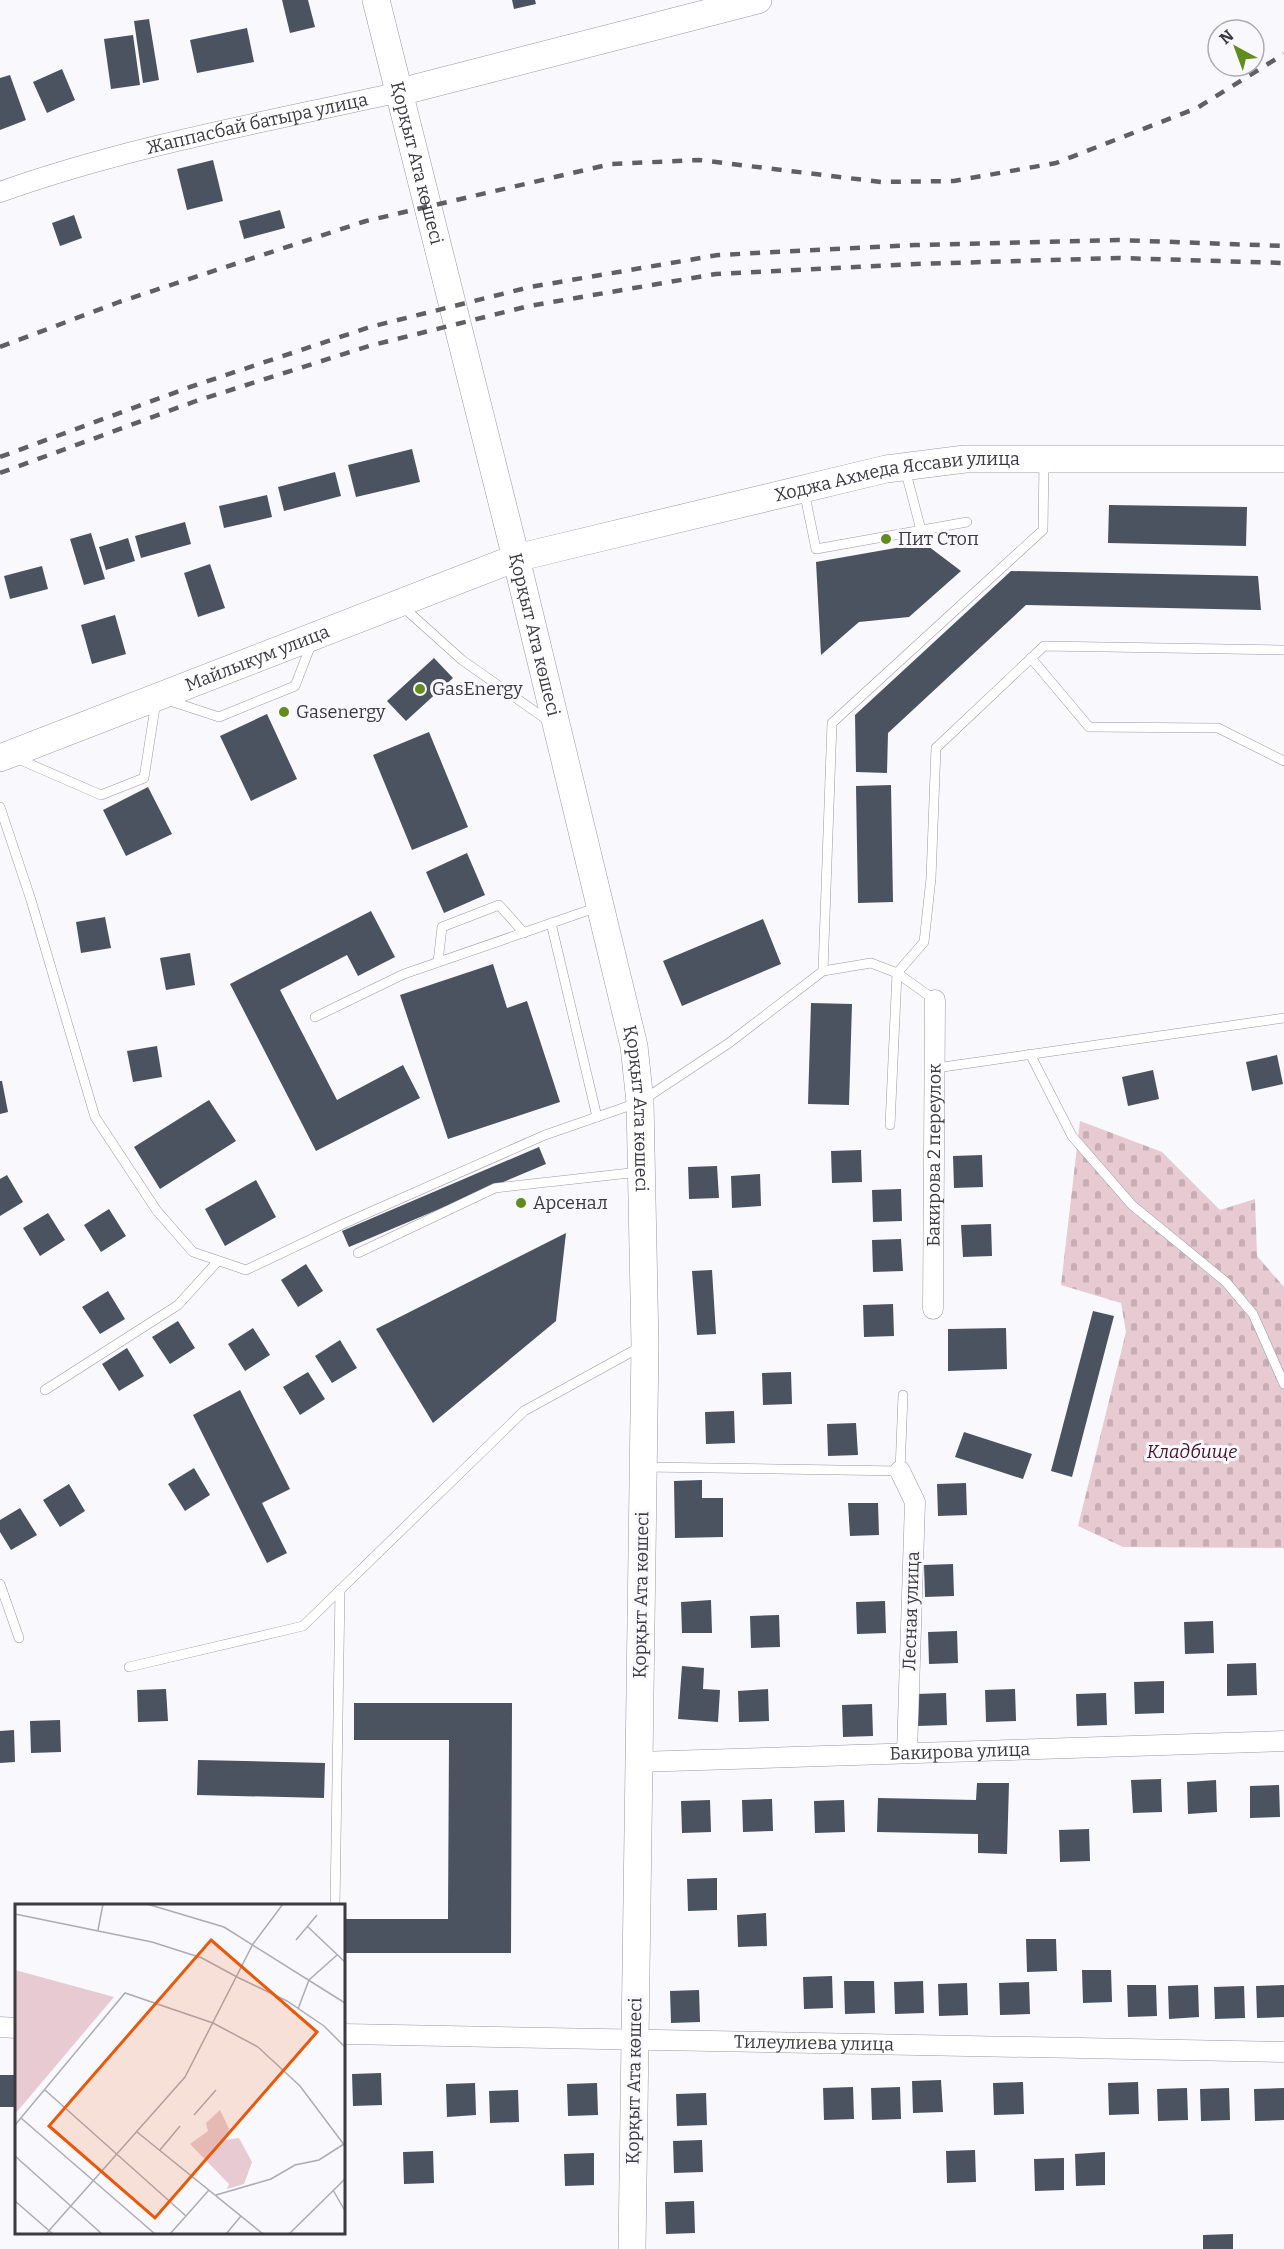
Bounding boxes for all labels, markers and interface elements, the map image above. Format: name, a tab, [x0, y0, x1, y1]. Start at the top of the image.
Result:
north arrow	[1206, 18, 1266, 78]
text: N	[1216, 26, 1237, 48]
street label: Қорқыт Ата көшесі	[386, 79, 448, 247]
street label: Жаппасбай батыра улица	[144, 88, 370, 159]
street label: Ходжа Ахмеда Яссави улица	[772, 448, 1020, 506]
place label: Пит Стоп	[898, 528, 979, 550]
marker: Пит Стоп	[879, 532, 893, 546]
street label: Қорқыт Ата көшесі	[504, 551, 565, 718]
street label: Майлыкум улица	[182, 620, 333, 696]
place label: GasEnergy	[432, 678, 523, 700]
marker: GasEnergy	[413, 682, 427, 696]
place label: Gasenergy	[296, 701, 386, 723]
marker: Gasenergy	[277, 705, 291, 719]
street label: Қорқыт Ата көшесі	[618, 1023, 653, 1192]
street label: Бакирова 2 переулок	[922, 1063, 946, 1247]
place label: Арсенал	[533, 1192, 608, 1214]
marker: Арсенал	[514, 1196, 528, 1210]
park label: Кладбище	[1147, 1441, 1237, 1463]
street label: Қорқыт Ата көшесі	[629, 1511, 653, 1679]
street label: Лесная улица	[898, 1551, 924, 1671]
street label: Бакирова улица	[889, 1738, 1031, 1765]
inset map	[15, 1904, 345, 2234]
street label: Қорқыт Ата көшесі	[622, 1997, 646, 2165]
street label: Тилеулиева улица	[734, 2030, 894, 2056]

